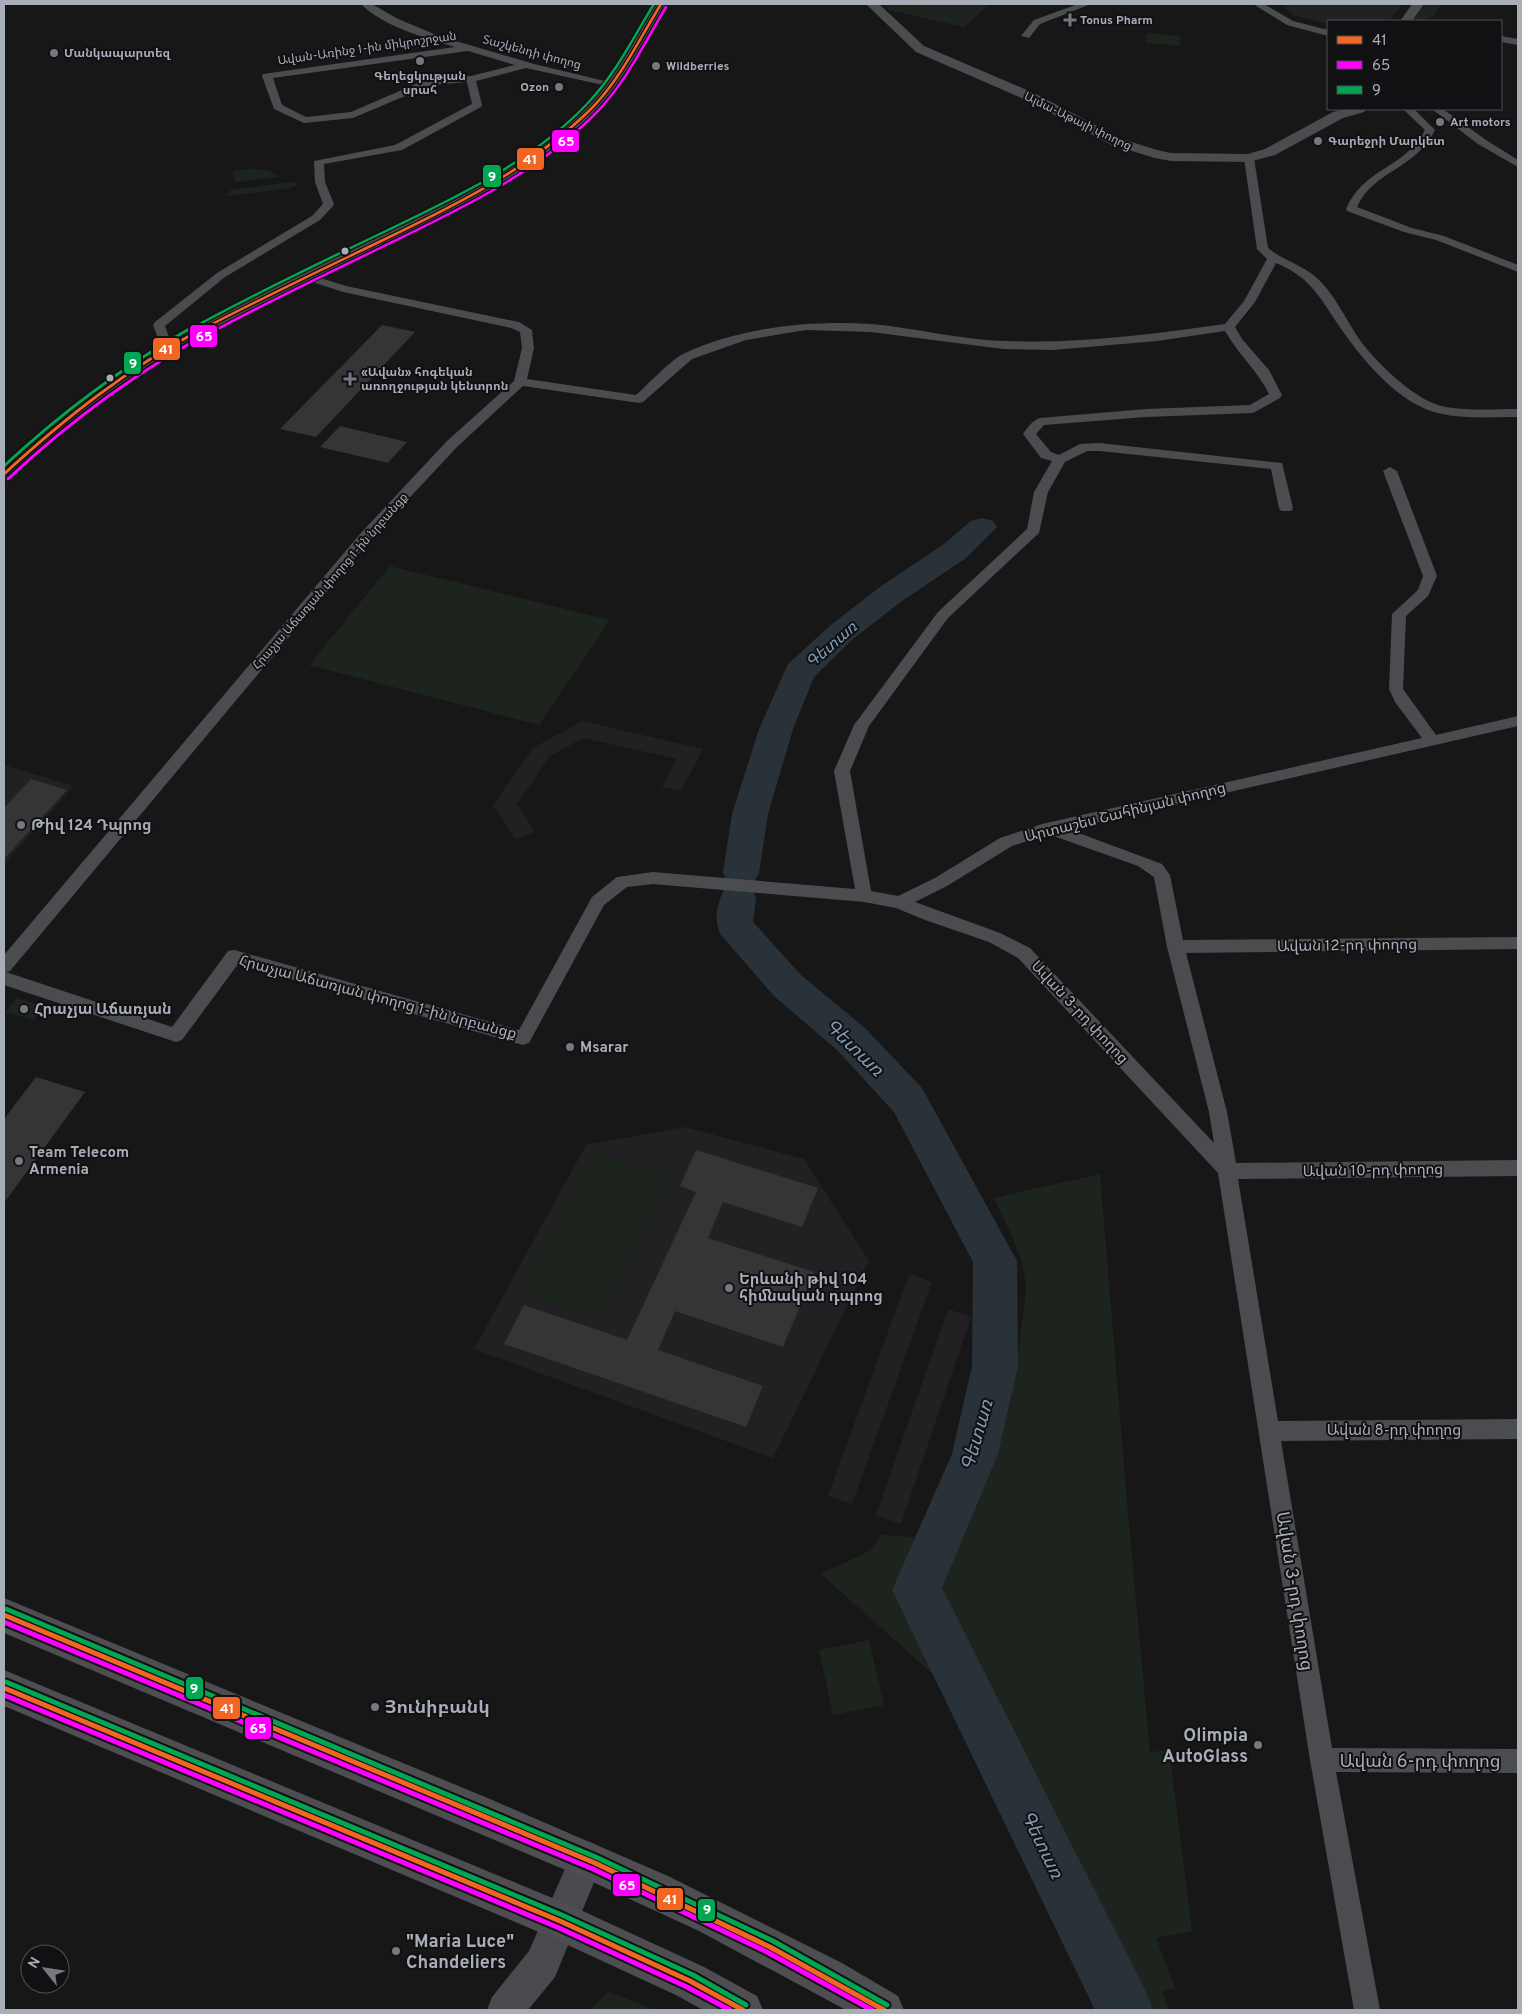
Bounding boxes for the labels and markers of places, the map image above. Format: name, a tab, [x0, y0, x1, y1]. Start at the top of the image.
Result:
place label: Tonus Pharm	[1080, 13, 1153, 29]
marker: Tonus Pharm	[1064, 14, 1076, 26]
place label: Մանկապարտեզ	[64, 46, 172, 62]
marker: Մանկապարտեզ	[48, 47, 60, 59]
marker: Գեղեցկության սրահ	[414, 55, 426, 67]
place label: Wildberries	[666, 59, 729, 75]
marker: Wildberries	[650, 60, 662, 72]
place label: Գեղեցկության սրահ	[374, 69, 466, 99]
place label: Ozon	[520, 80, 549, 96]
marker: Ozon	[553, 81, 565, 93]
place label: Art motors	[1450, 115, 1511, 131]
marker: Art motors	[1434, 116, 1446, 128]
place label: Գարեջրի Մարկետ	[1328, 134, 1445, 150]
marker: Գարեջրի Մարկետ	[1312, 135, 1324, 147]
unlabelled marker	[340, 246, 350, 256]
place label: «Ավան» հոգեկան առողջության կենտրոն	[361, 365, 508, 395]
marker: «Ավան» հոգեկան առողջության կենտրոն	[343, 372, 357, 386]
unlabelled marker	[105, 373, 115, 383]
place label: Թիվ 124 Դպրոց	[31, 817, 152, 836]
marker: Թիվ 124 Դպրոց	[15, 819, 27, 831]
place label: Հրաչյա Աճառյան	[34, 1001, 172, 1020]
marker: Հրաչյա Աճառյան	[18, 1003, 30, 1015]
place label: Msarar	[580, 1039, 629, 1058]
marker: Msarar	[564, 1041, 576, 1053]
place label: Team Telecom Armenia	[29, 1144, 129, 1180]
marker: Team Telecom Armenia	[13, 1155, 25, 1167]
place label: Երևանի թիվ 104 հիմնական դպրոց	[739, 1271, 883, 1307]
marker: Երևանի թիվ 104 հիմնական դպրոց	[723, 1282, 735, 1294]
place label: Յունիբանկ	[385, 1697, 490, 1720]
marker: Յունիբանկ	[369, 1701, 381, 1713]
place label: Olimpia AutoGlass	[1162, 1725, 1248, 1769]
marker: Olimpia AutoGlass	[1252, 1739, 1264, 1751]
place label: "Maria Luce" Chandeliers	[406, 1931, 514, 1975]
marker: "Maria Luce" Chandeliers	[390, 1945, 402, 1957]

